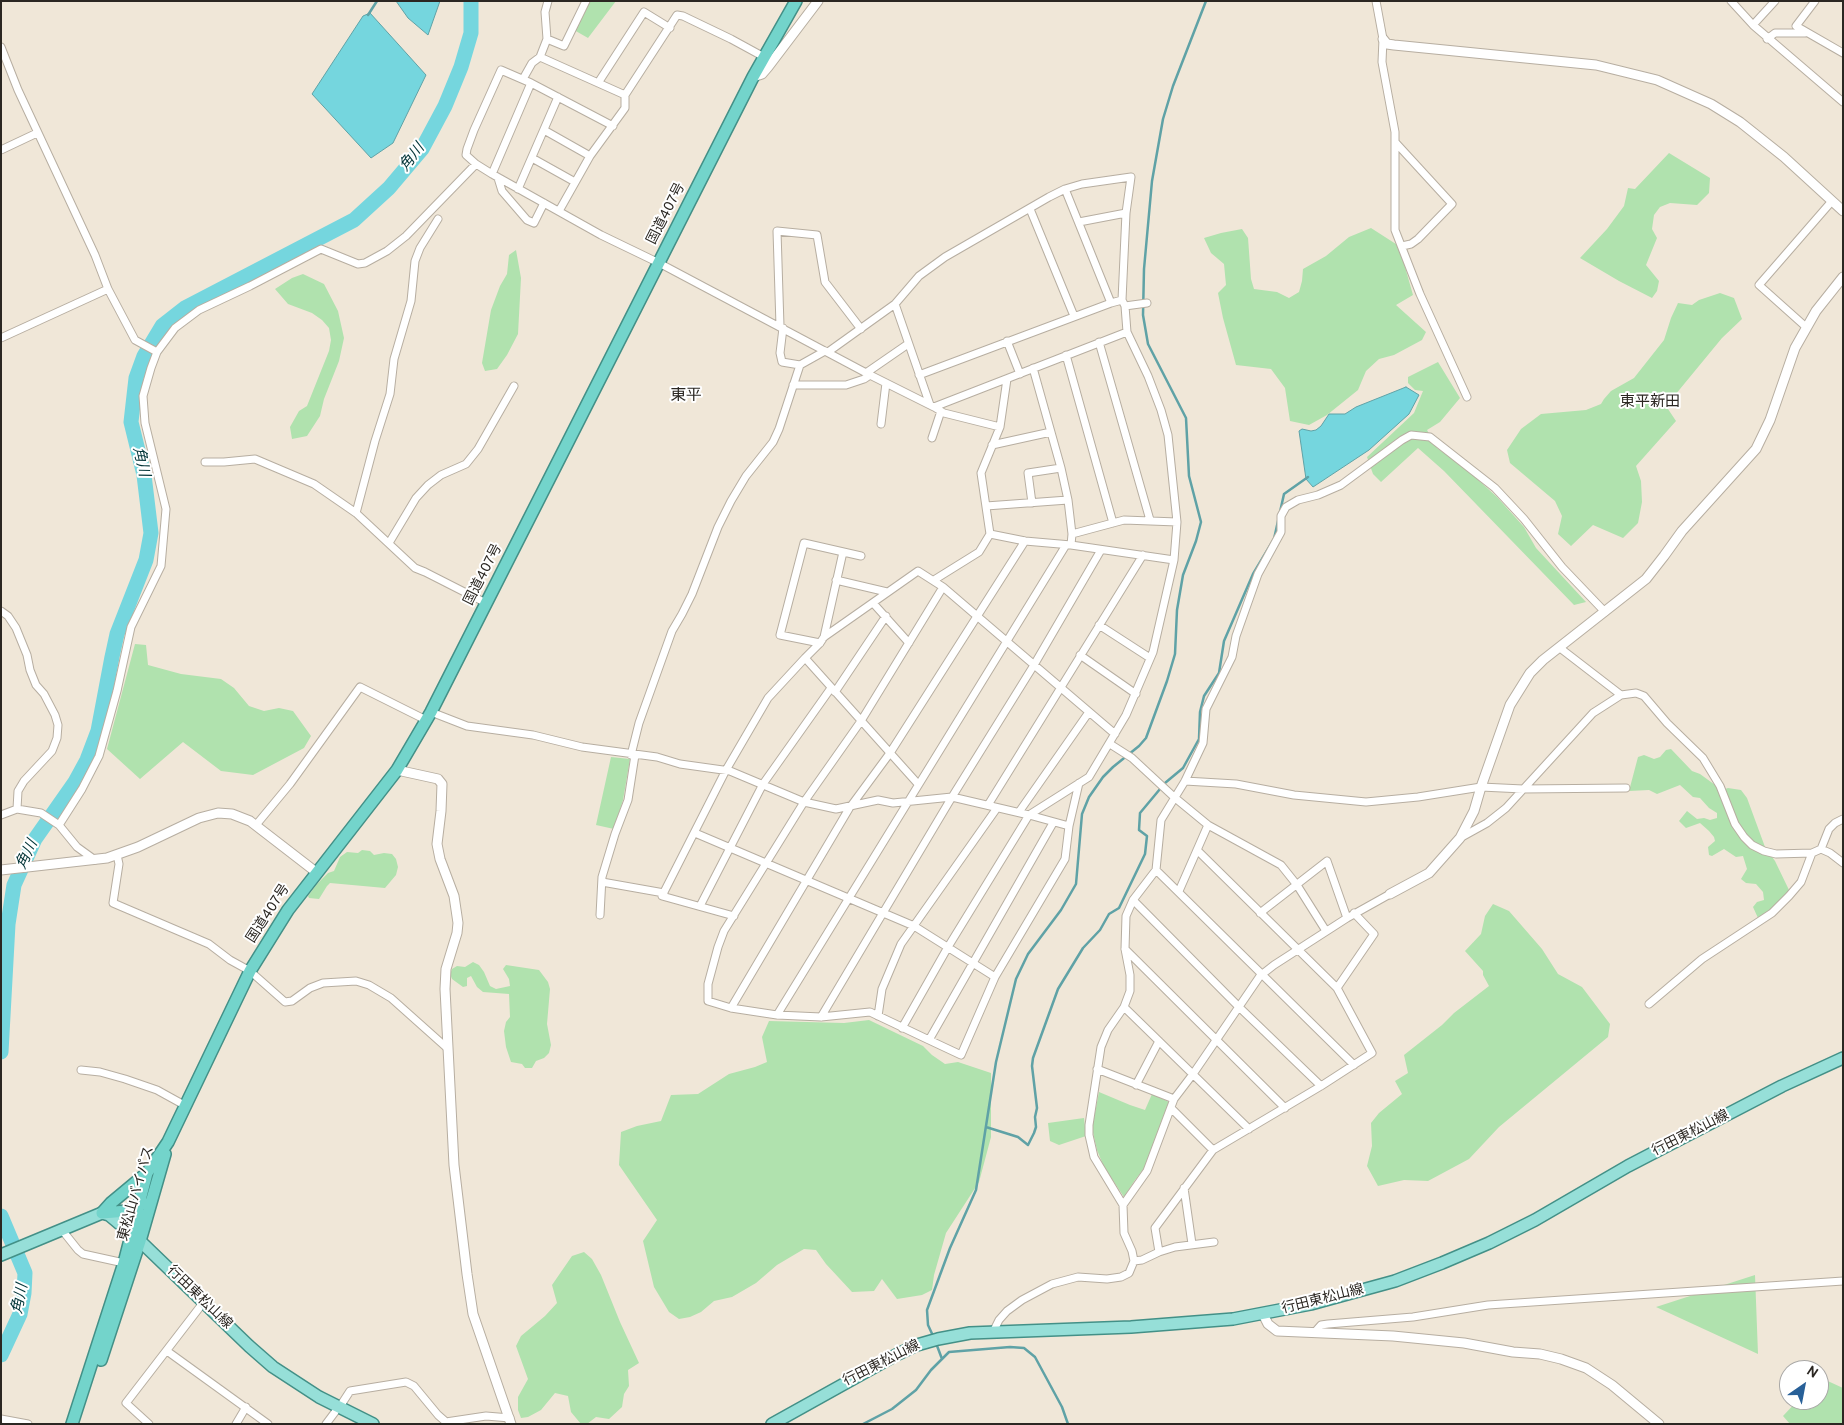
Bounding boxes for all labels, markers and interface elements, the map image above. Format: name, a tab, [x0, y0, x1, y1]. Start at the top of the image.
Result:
water label: 角川	[397, 141, 429, 175]
street label: 国道407号	[644, 181, 690, 247]
district label: 東平	[670, 387, 702, 407]
district label: 東平新田	[1620, 394, 1680, 412]
water label: 角川	[128, 445, 152, 479]
street label: 国道407号	[461, 542, 507, 608]
water label: 角川	[14, 838, 42, 872]
street label: 国道407号	[244, 882, 294, 946]
street label: 行田東松山線	[1650, 1107, 1732, 1161]
street label: 東松山バイパス	[115, 1145, 159, 1243]
street label: 行田東松山線	[163, 1263, 235, 1333]
street label: 行田東松山線	[1280, 1282, 1366, 1318]
water label: 角川	[9, 1283, 33, 1315]
street label: 行田東松山線	[841, 1337, 923, 1391]
north arrow	[1779, 1360, 1829, 1410]
text: N	[1803, 1363, 1821, 1383]

